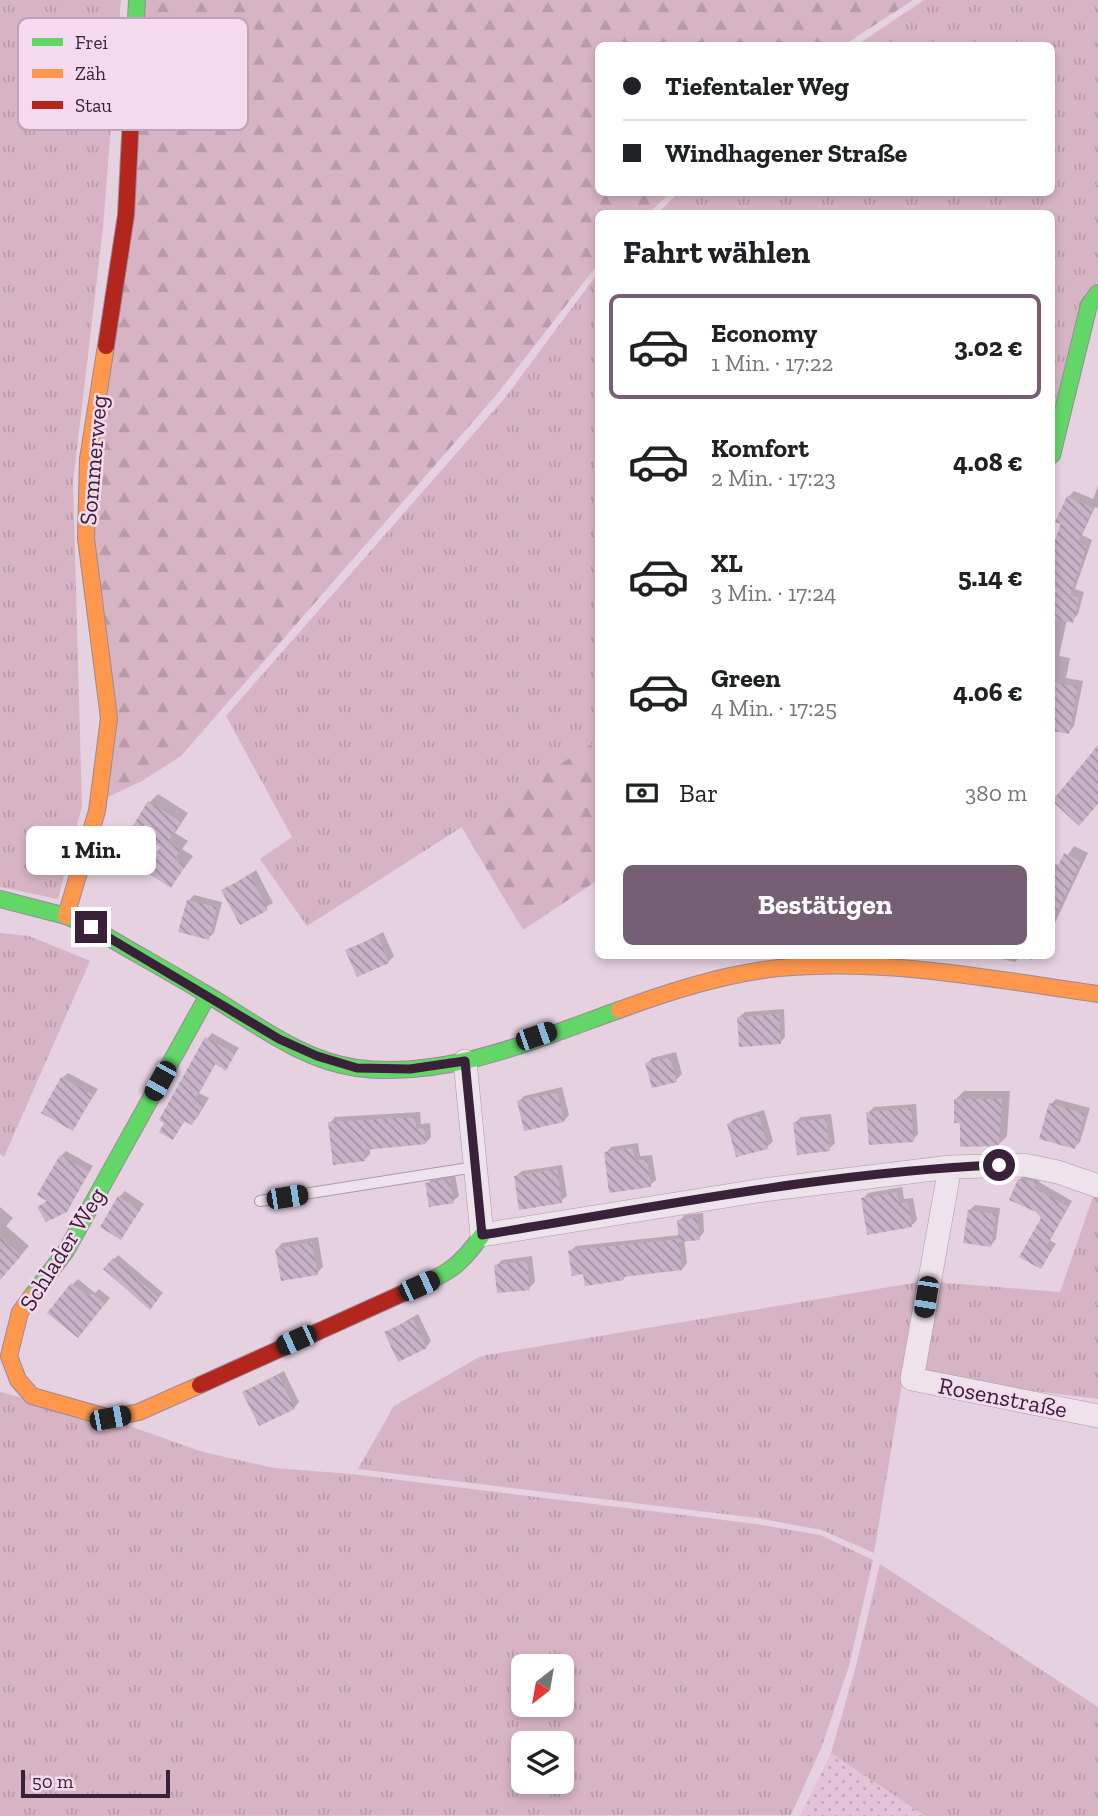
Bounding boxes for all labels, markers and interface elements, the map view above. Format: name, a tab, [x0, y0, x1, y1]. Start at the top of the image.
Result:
legend	[18, 18, 248, 130]
text: Frei	[75, 31, 108, 54]
text: Zäh	[75, 62, 106, 85]
text: Tiefentaler Weg	[665, 70, 849, 102]
text: Stau	[75, 94, 112, 117]
text: Windhagener Straße	[665, 137, 907, 169]
text: Fahrt wählen	[623, 233, 810, 271]
icon: car	[627, 315, 690, 378]
text: Economy	[711, 317, 817, 349]
text: 3.02 €	[954, 331, 1023, 363]
text: 1 Min. · 17:22	[711, 349, 833, 377]
street label: Sommerweg	[73, 394, 113, 526]
icon: car	[627, 430, 690, 493]
text: Komfort	[711, 432, 809, 464]
text: 4.08 €	[953, 446, 1023, 478]
text: 2 Min. · 17:23	[711, 464, 836, 492]
icon: car	[627, 545, 690, 608]
text: XL	[711, 547, 743, 579]
text: 5.14 €	[958, 561, 1023, 593]
text: 3 Min. · 17:24	[711, 579, 836, 607]
icon: car	[627, 660, 690, 723]
text: Green	[711, 662, 781, 694]
text: 4.06 €	[953, 676, 1023, 708]
text: 4 Min. · 17:25	[711, 694, 837, 722]
icon: cash	[623, 774, 661, 812]
text: Bar	[679, 777, 718, 809]
text: 380 m	[965, 779, 1027, 807]
callout: 1 Min.	[26, 825, 156, 874]
text: 1 Min.	[61, 836, 121, 864]
button: Bestätigen	[623, 865, 1027, 945]
route end	[75, 911, 107, 943]
car	[513, 1019, 560, 1053]
car	[141, 1058, 180, 1104]
route start	[983, 1149, 1015, 1181]
street label: Schlader Weg	[13, 1182, 111, 1316]
car	[265, 1183, 310, 1211]
car	[396, 1268, 443, 1304]
car	[913, 1275, 940, 1319]
car	[273, 1322, 320, 1358]
street label: Rosenstraße	[936, 1370, 1070, 1424]
car	[88, 1404, 133, 1432]
north arrow	[511, 1654, 574, 1717]
map controls	[511, 1654, 574, 1794]
button: layers	[511, 1731, 574, 1794]
scale bar	[21, 1767, 170, 1799]
text: 50 m	[32, 1770, 73, 1793]

